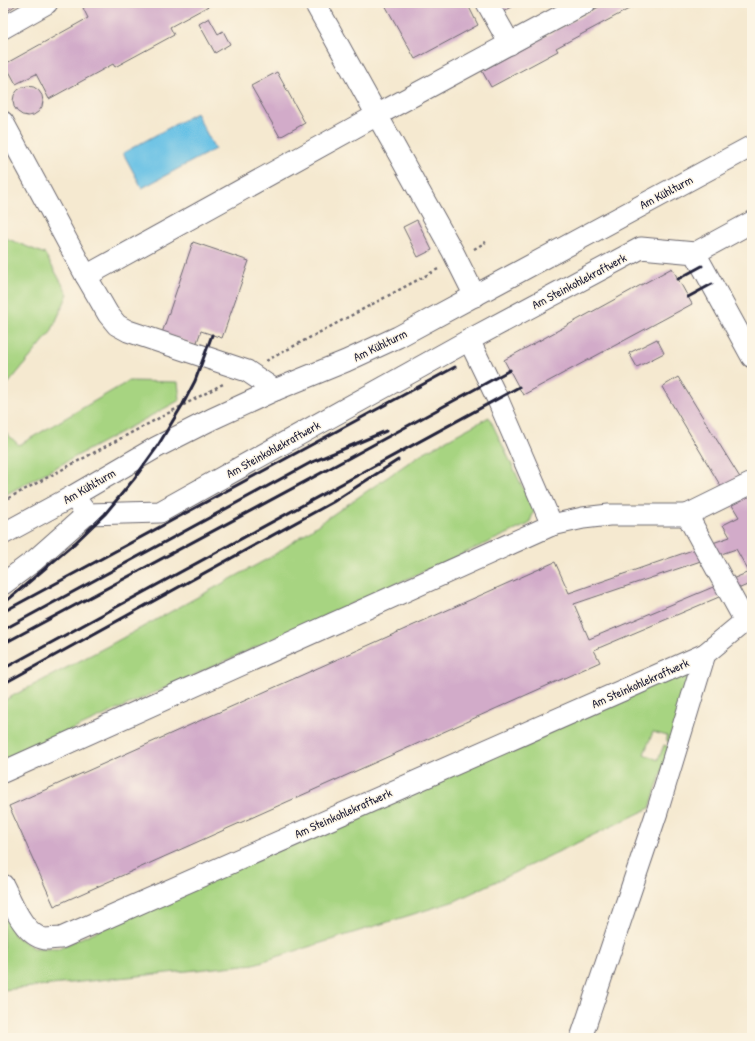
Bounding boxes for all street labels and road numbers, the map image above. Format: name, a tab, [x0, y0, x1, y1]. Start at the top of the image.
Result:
street label: Am Kühlturm	[636, 171, 696, 213]
street label: Am Steinkohlekraftwerk	[529, 249, 629, 313]
street label: Am Kühlturm	[350, 325, 410, 365]
street label: Am Steinkohlekraftwerk	[223, 416, 323, 482]
street label: Am Kühlturm	[60, 464, 118, 508]
street label: Am Steinkohlekraftwerk	[589, 654, 691, 712]
street label: Am Steinkohlekraftwerk	[292, 784, 394, 842]

